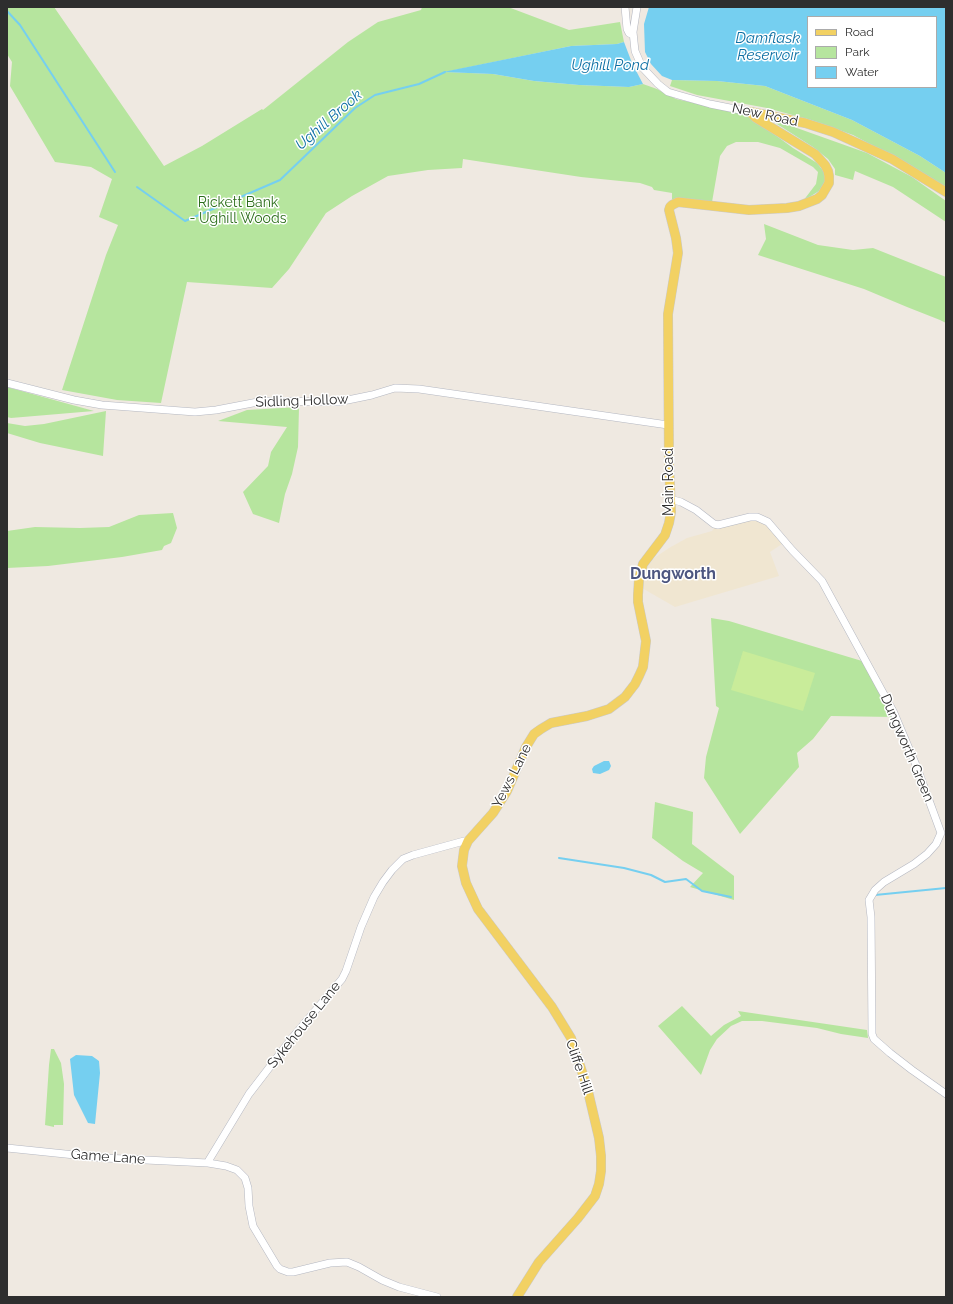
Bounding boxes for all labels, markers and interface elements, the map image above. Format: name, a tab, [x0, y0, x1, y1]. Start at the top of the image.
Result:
legend	[807, 16, 937, 88]
text: Road	[845, 25, 874, 39]
water label: Damflask Reservoir	[736, 29, 800, 64]
text: Park	[845, 45, 870, 59]
water label: Ughill Pond	[571, 56, 649, 74]
text: Water	[845, 65, 879, 79]
water label: Ughill Brook	[292, 86, 366, 154]
street label: New Road	[730, 100, 800, 130]
park label: Rickett Bank - Ughill Woods	[190, 195, 286, 228]
street label: Sidling Hollow	[255, 391, 349, 411]
street label: Main Road	[661, 448, 677, 516]
district label: Dungworth	[630, 564, 716, 584]
street label: Dungworth Green	[877, 692, 937, 804]
street label: Yews Lane	[489, 741, 535, 811]
street label: Sykehouse Lane	[264, 978, 344, 1072]
street label: Cliffe Hill	[562, 1037, 596, 1097]
street label: Game Lane	[70, 1146, 146, 1168]

